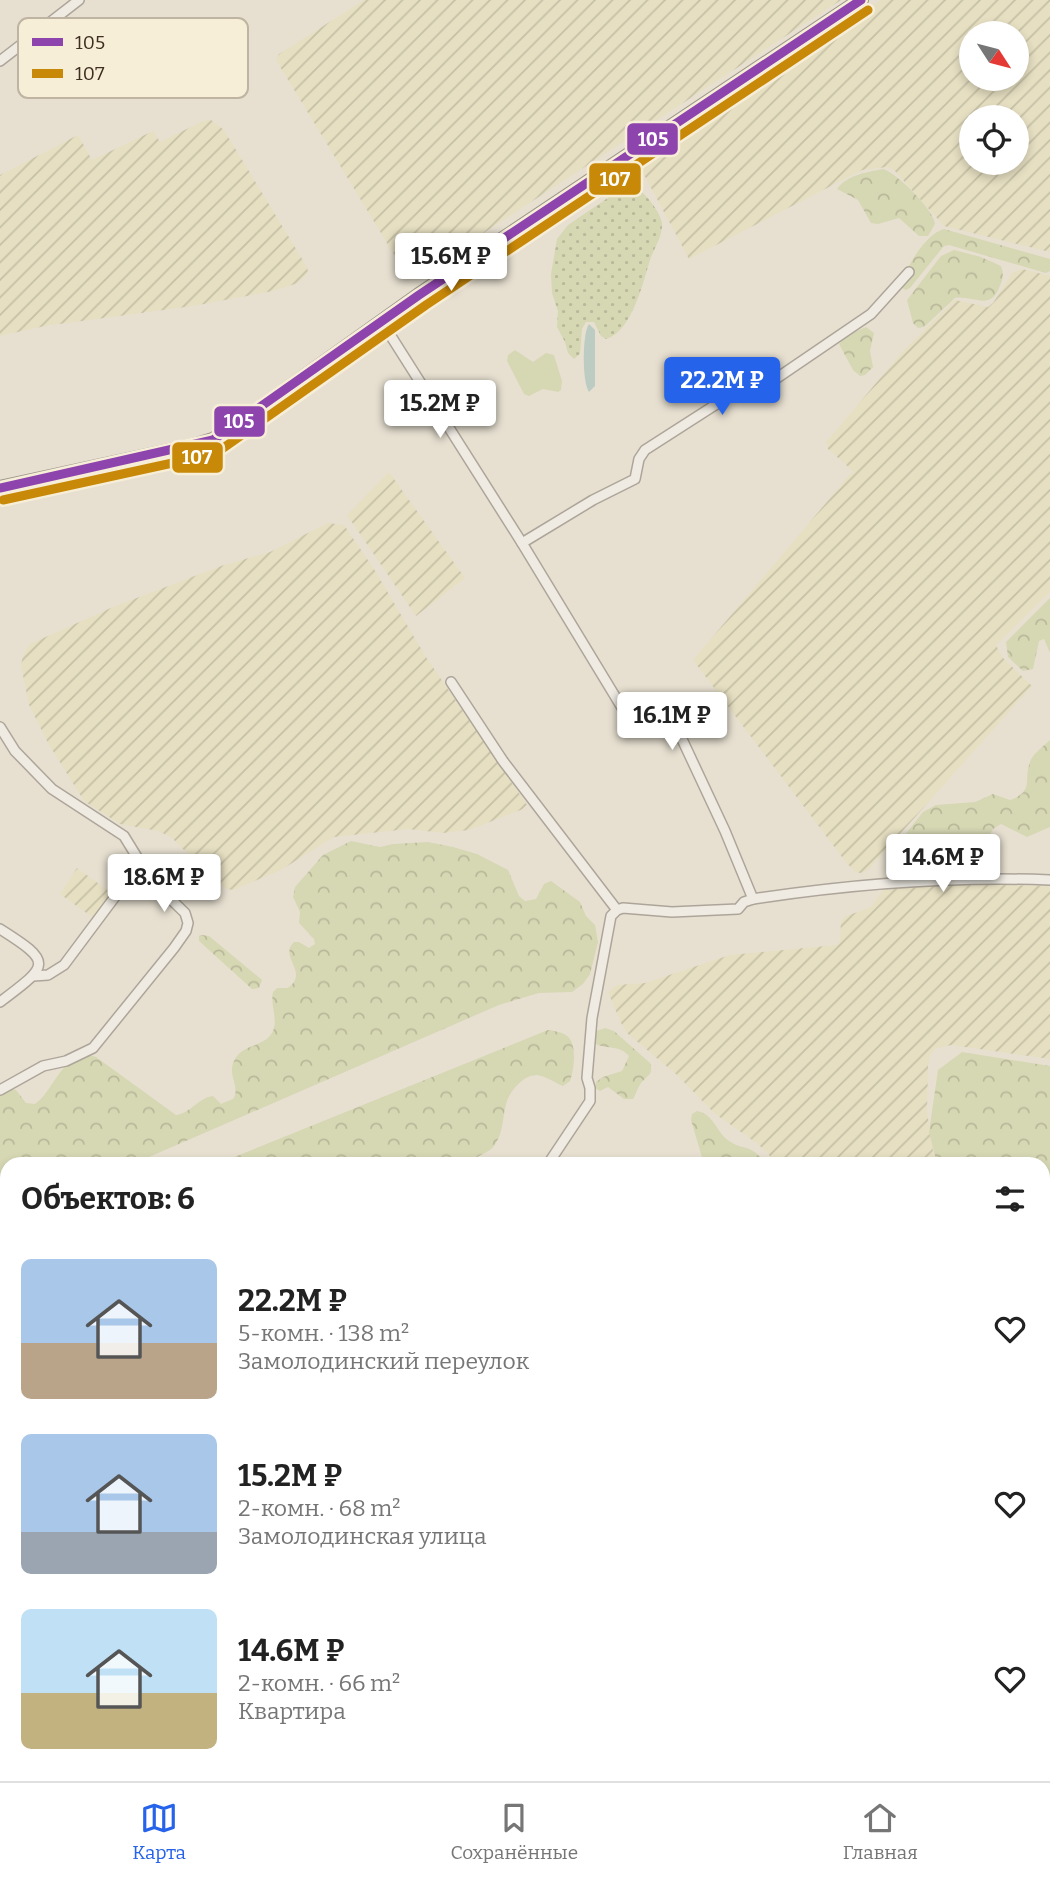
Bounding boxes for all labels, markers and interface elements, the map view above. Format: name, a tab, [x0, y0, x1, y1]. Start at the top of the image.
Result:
legend	[18, 18, 248, 98]
north arrow	[959, 21, 1029, 91]
map controls	[959, 21, 1029, 175]
text: 105	[75, 31, 105, 54]
text: 107	[75, 62, 105, 85]
button: locate	[959, 105, 1029, 175]
line badge: 105	[626, 122, 679, 156]
text: 105	[638, 128, 668, 151]
line badge: 107	[588, 162, 642, 196]
text: 107	[600, 168, 630, 191]
pin: 15.6M ₽	[386, 233, 516, 293]
text: 15.6M ₽	[411, 242, 491, 270]
pin: 22.2M ₽	[657, 358, 787, 417]
text: 22.2M ₽	[680, 366, 764, 394]
pin: 15.2M ₽	[375, 380, 505, 440]
text: 15.2M ₽	[400, 389, 480, 417]
line badge: 105	[213, 405, 266, 438]
text: 105	[224, 410, 254, 433]
line badge: 107	[171, 441, 224, 474]
text: 107	[182, 446, 212, 469]
pin: 16.1M ₽	[607, 692, 737, 752]
text: 16.1M ₽	[633, 701, 711, 729]
pin: 14.6M ₽	[878, 834, 1008, 894]
text: 14.6M ₽	[902, 843, 984, 871]
pin: 18.6M ₽	[99, 855, 229, 914]
text: 18.6M ₽	[124, 863, 204, 891]
icon: filters	[991, 1180, 1029, 1218]
text: Объектов: 6	[21, 1181, 195, 1217]
text: 22.2M ₽	[238, 1283, 347, 1319]
icon: home	[77, 1287, 161, 1371]
icon: heart	[991, 1310, 1029, 1348]
text: 5-комн. · 138 m²	[238, 1319, 409, 1347]
text: Замолодинский переулок	[238, 1347, 529, 1375]
text: 15.2M ₽	[238, 1458, 342, 1494]
icon: home	[77, 1462, 161, 1546]
icon: heart	[991, 1485, 1029, 1523]
text: 2-комн. · 68 m²	[238, 1494, 400, 1522]
text: Замолодинская улица	[238, 1522, 487, 1550]
text: 14.6M ₽	[238, 1633, 345, 1669]
icon: home	[77, 1637, 161, 1721]
icon: heart	[991, 1660, 1029, 1698]
text: 2-комн. · 66 m²	[238, 1669, 400, 1697]
text: Квартира	[238, 1697, 346, 1725]
tab: Карта	[132, 1799, 186, 1864]
tab: Сохранённые	[451, 1799, 578, 1864]
tab: Главная	[843, 1799, 918, 1864]

